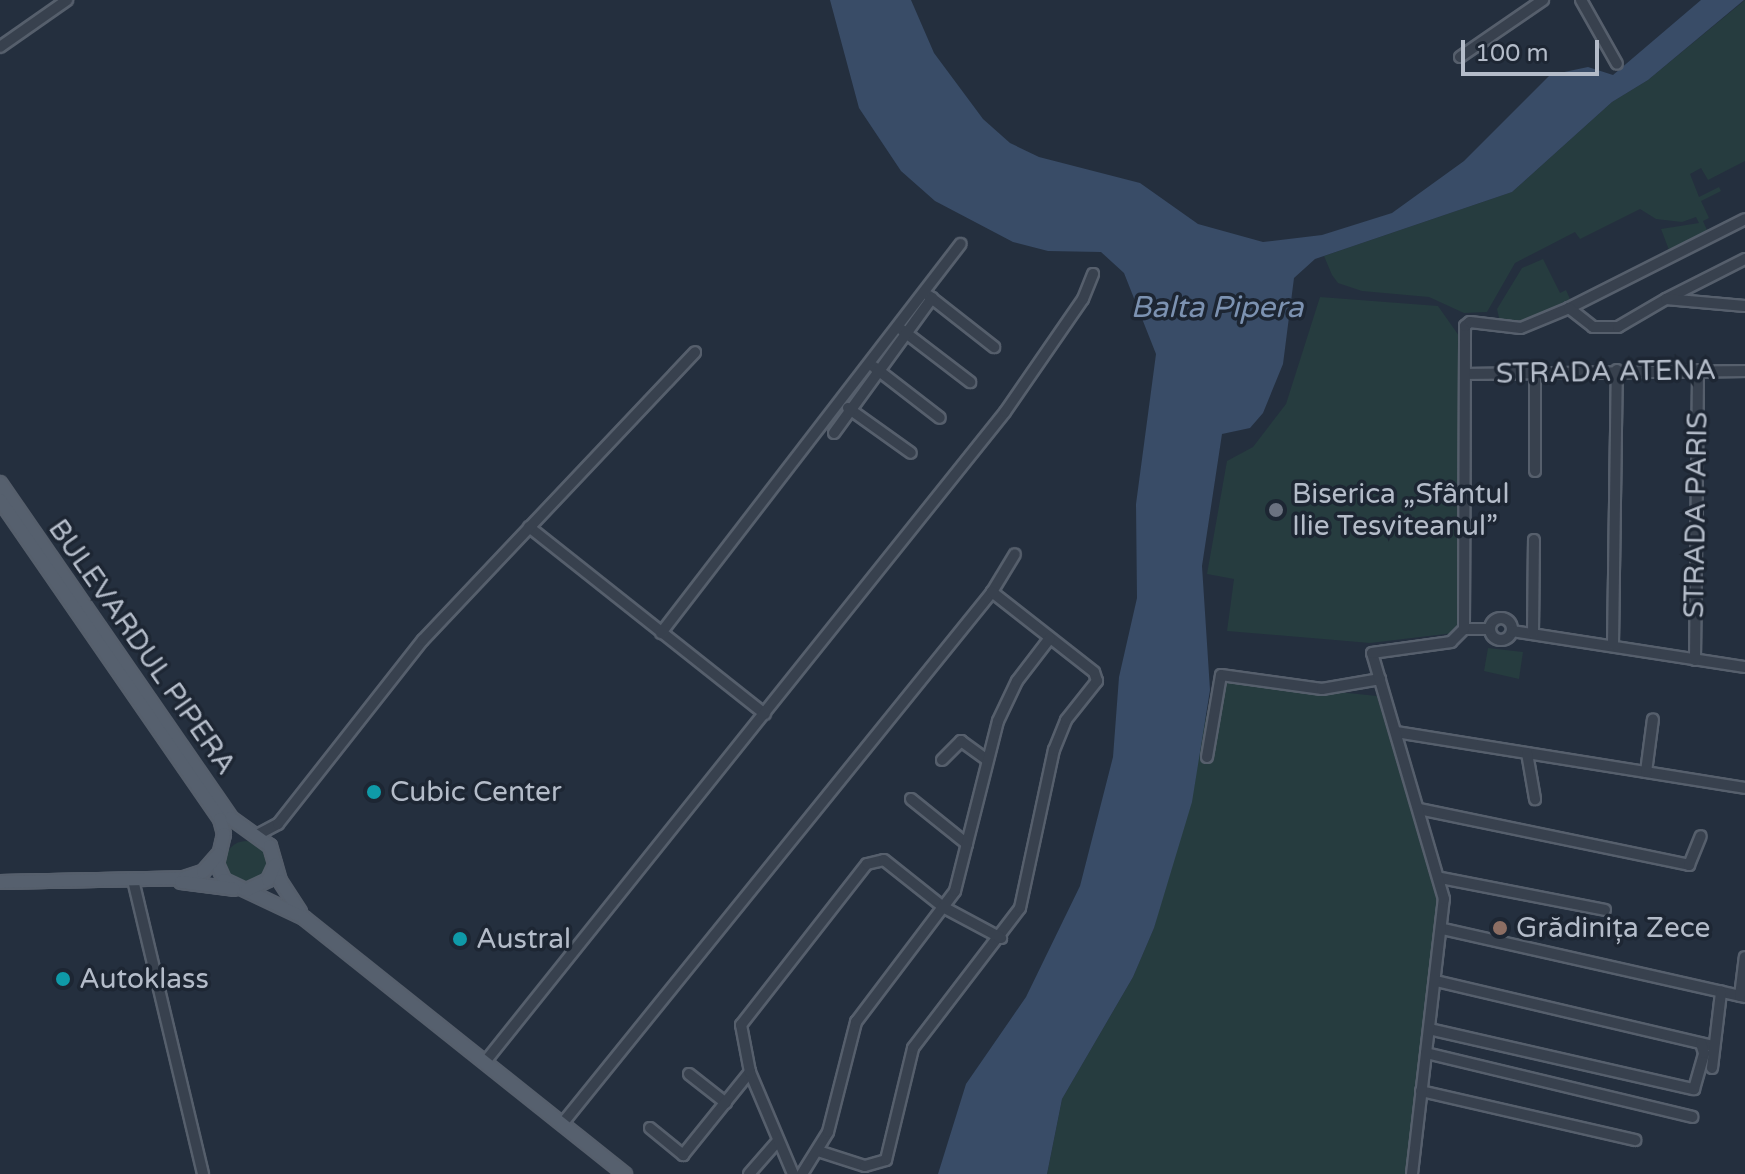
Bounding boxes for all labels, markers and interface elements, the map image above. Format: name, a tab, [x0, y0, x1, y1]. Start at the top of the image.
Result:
scale bar	[1465, 24, 1603, 74]
text: 100 m	[1475, 39, 1549, 68]
water label: Balta Pipera	[1131, 290, 1303, 326]
street label: STRADA ATENA	[1496, 353, 1716, 391]
street label: STRADA PARIS	[1677, 411, 1715, 619]
place label: Biserica „Sfântul Ilie Tesviteanul”	[1292, 477, 1509, 543]
marker: Biserica „Sfântul Ilie Tesviteanul”	[1267, 501, 1285, 519]
street label: BULEVARDUL PIPERA	[41, 513, 243, 781]
place label: Cubic Center	[390, 775, 562, 809]
marker: Cubic Center	[365, 783, 383, 801]
place label: Grădinița Zece	[1516, 911, 1710, 945]
marker: Grădinița Zece	[1491, 919, 1509, 937]
place label: Austral	[476, 922, 571, 956]
marker: Austral	[451, 930, 469, 948]
place label: Autoklass	[79, 962, 209, 996]
marker: Autoklass	[54, 970, 72, 988]

